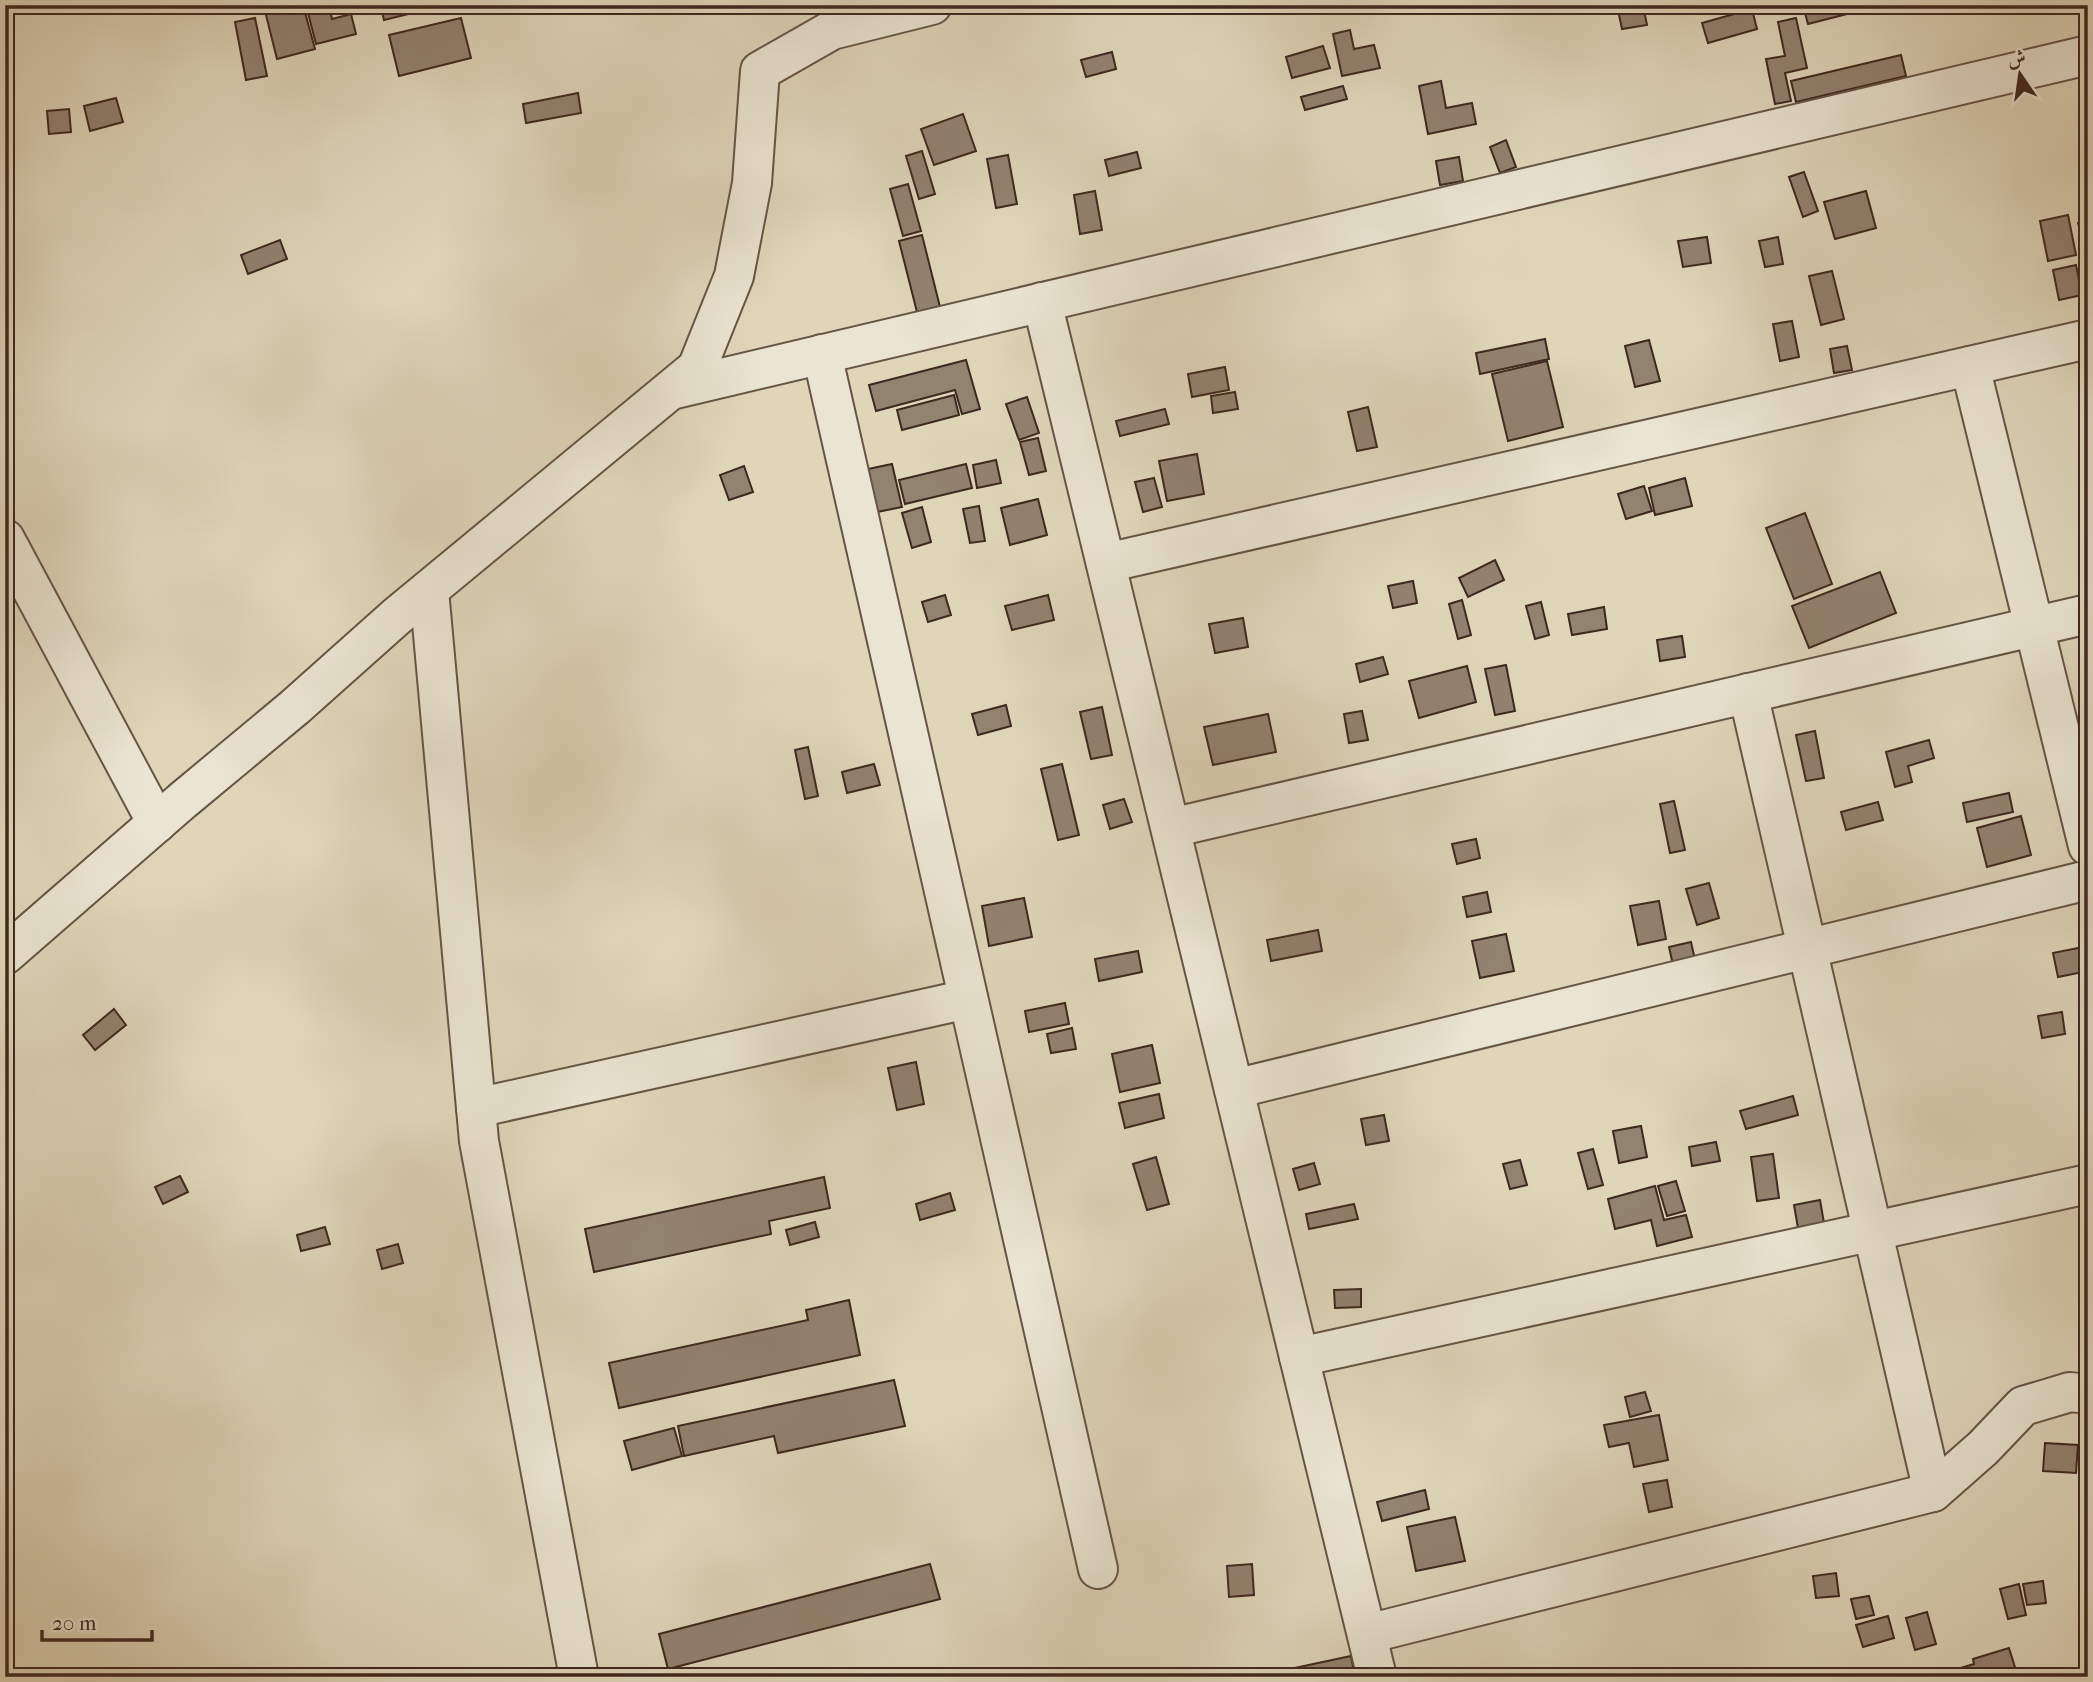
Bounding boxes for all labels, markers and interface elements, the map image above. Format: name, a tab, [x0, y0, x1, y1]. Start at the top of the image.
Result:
north arrow	[1984, 38, 2054, 108]
text: ش	[2005, 46, 2028, 71]
scale bar	[42, 1598, 152, 1642]
text: 20 m	[52, 1611, 97, 1635]

